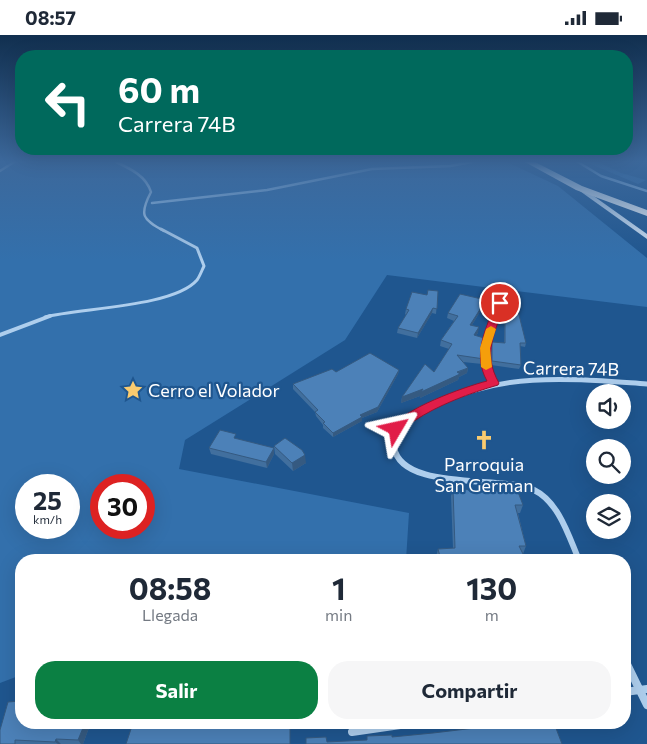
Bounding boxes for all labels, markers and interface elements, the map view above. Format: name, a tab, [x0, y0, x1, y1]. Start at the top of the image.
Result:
text: 08:57	[25, 6, 76, 29]
text: 60 m	[118, 67, 200, 110]
icon: left	[35, 70, 100, 135]
text: Carrera 74B	[118, 110, 235, 137]
pin	[479, 282, 521, 324]
icon: arrive	[486, 289, 514, 317]
street label: Carrera 74B	[523, 356, 619, 380]
place icon: Cerro el Volador	[122, 379, 144, 401]
place label: Cerro el Volador	[148, 379, 280, 401]
map controls	[586, 384, 631, 539]
button: sound	[586, 384, 631, 429]
position arrow	[369, 402, 421, 454]
church icon: Parroquia San German	[473, 429, 495, 451]
button: search	[586, 439, 631, 484]
place label: Parroquia San German	[434, 453, 534, 496]
speed limit sign: 30	[90, 474, 155, 539]
text: 25	[33, 485, 62, 515]
button: layers	[586, 494, 631, 539]
text: km/h	[33, 512, 62, 526]
text: 08:58	[129, 569, 211, 606]
text: 1	[332, 569, 346, 606]
text: 130	[466, 569, 517, 606]
text: Llegada	[142, 605, 198, 624]
text: min	[325, 605, 352, 624]
text: m	[485, 605, 499, 624]
button: Salir	[35, 661, 318, 719]
button: Compartir	[328, 661, 611, 719]

